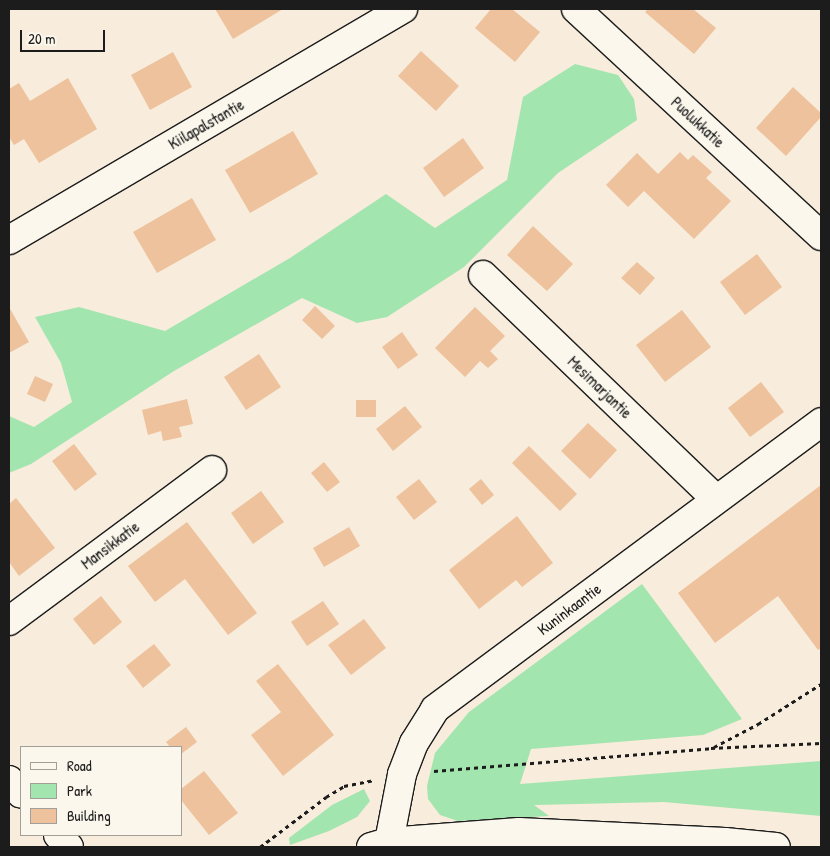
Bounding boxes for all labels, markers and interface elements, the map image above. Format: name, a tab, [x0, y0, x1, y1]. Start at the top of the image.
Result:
scale bar	[22, 20, 108, 52]
text: 20 m	[28, 28, 55, 49]
street label: Puolukkatie	[667, 92, 729, 152]
street label: Kiilapalstantie	[165, 95, 247, 153]
street label: Mesimarjantie	[564, 352, 636, 422]
street label: Mansikkatie	[77, 517, 143, 573]
street label: Kuninkaantie	[533, 579, 605, 639]
legend	[20, 746, 182, 836]
text: Road	[67, 755, 92, 776]
text: Park	[67, 780, 92, 801]
text: Building	[67, 805, 111, 826]

